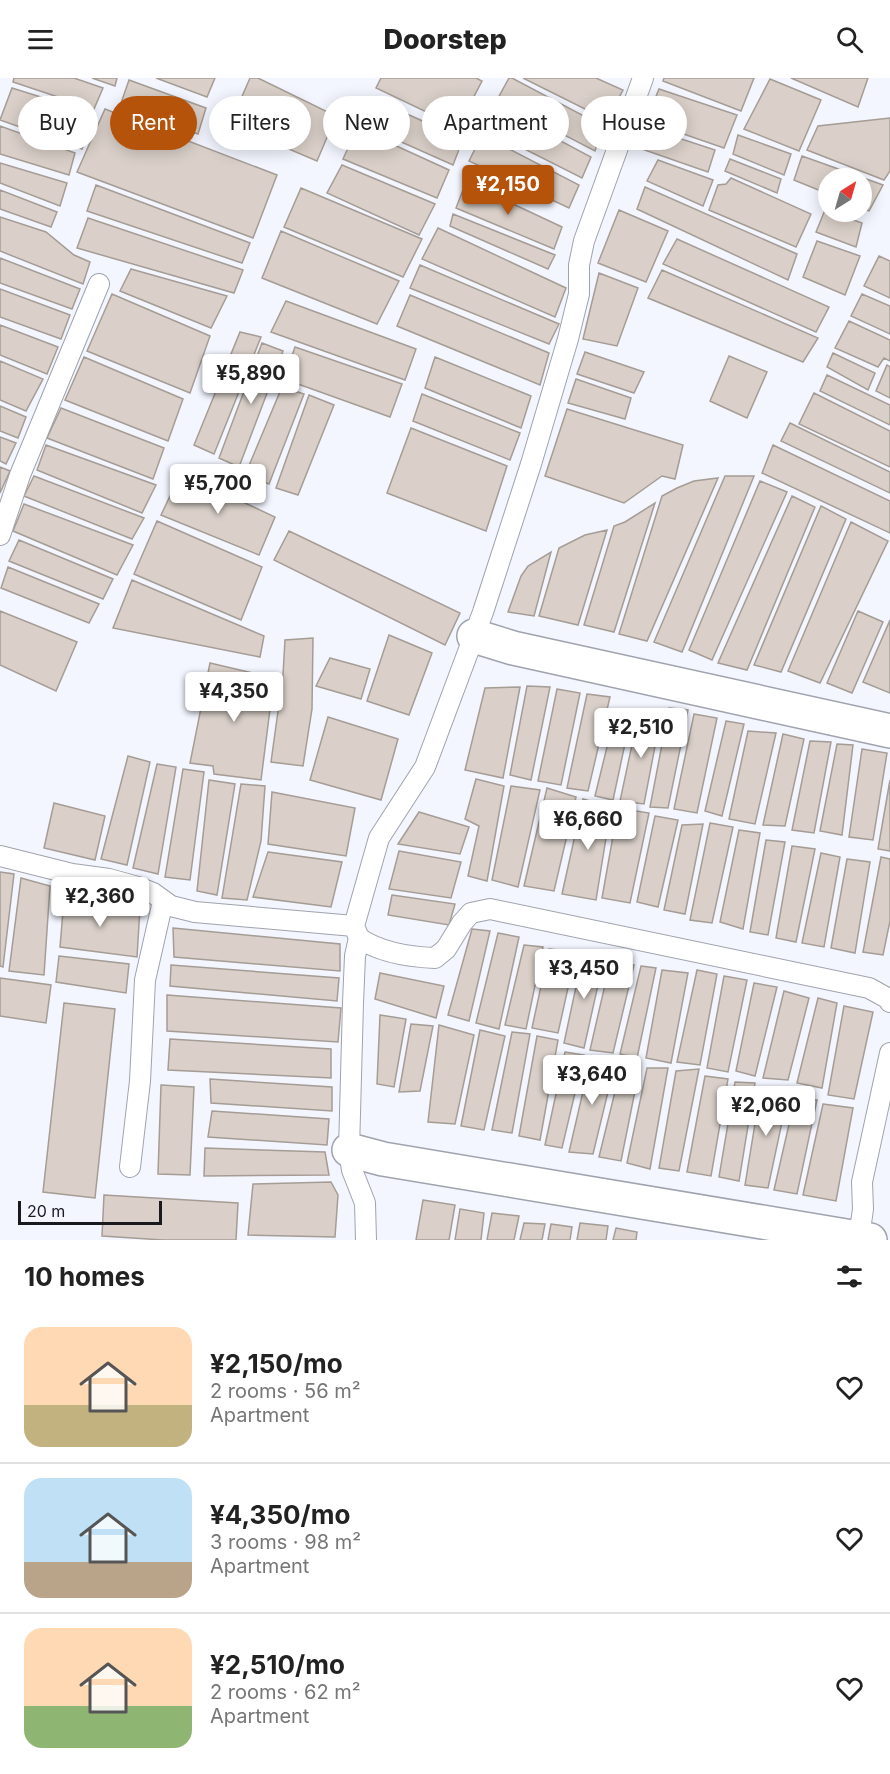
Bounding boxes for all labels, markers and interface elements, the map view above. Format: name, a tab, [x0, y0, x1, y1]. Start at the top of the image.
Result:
icon: menu	[24, 23, 57, 56]
text: Doorstep	[383, 23, 507, 56]
icon: search	[833, 23, 866, 56]
chip: Buy	[18, 96, 98, 150]
chip: Rent	[110, 96, 197, 150]
chip: Filters	[209, 96, 311, 150]
chip: New	[323, 96, 410, 150]
chip: Apartment	[422, 96, 569, 150]
chip: House	[581, 96, 687, 150]
pin: ¥2,150	[459, 165, 557, 216]
north arrow	[818, 168, 872, 222]
map controls	[818, 168, 872, 222]
text: ¥2,150	[476, 172, 540, 196]
pin: ¥5,890	[202, 354, 300, 405]
text: ¥5,890	[216, 361, 286, 385]
pin: ¥5,700	[169, 464, 267, 515]
text: ¥5,700	[184, 471, 252, 495]
pin: ¥4,350	[185, 672, 283, 723]
text: ¥4,350	[199, 679, 269, 703]
pin: ¥2,510	[592, 708, 690, 759]
text: ¥2,510	[608, 715, 674, 739]
pin: ¥6,660	[539, 800, 637, 851]
text: ¥6,660	[553, 807, 623, 831]
pin: ¥2,360	[51, 877, 149, 928]
text: ¥2,360	[65, 884, 135, 908]
pin: ¥3,450	[535, 949, 633, 1000]
text: ¥3,450	[549, 956, 619, 980]
pin: ¥3,640	[543, 1055, 641, 1106]
text: ¥3,640	[557, 1062, 627, 1086]
pin: ¥2,060	[717, 1086, 815, 1137]
text: ¥2,060	[731, 1093, 801, 1117]
scale bar	[18, 1198, 162, 1226]
text: 20 m	[27, 1201, 65, 1221]
icon: filters	[833, 1260, 866, 1293]
text: 10 homes	[24, 1261, 145, 1292]
text: ¥2,150/mo	[210, 1348, 343, 1379]
icon: home	[72, 1351, 144, 1423]
icon: heart	[833, 1371, 866, 1404]
text: 2 rooms · 56 m²	[210, 1379, 361, 1403]
text: Apartment	[210, 1403, 309, 1427]
text: ¥4,350/mo	[210, 1499, 350, 1530]
icon: home	[72, 1502, 144, 1574]
icon: heart	[833, 1522, 866, 1555]
text: 3 rooms · 98 m²	[210, 1530, 361, 1554]
text: Apartment	[210, 1554, 309, 1578]
text: ¥2,510/mo	[210, 1649, 345, 1680]
icon: home	[72, 1652, 144, 1724]
icon: heart	[833, 1672, 866, 1705]
text: 2 rooms · 62 m²	[210, 1680, 361, 1704]
text: Apartment	[210, 1704, 309, 1728]

